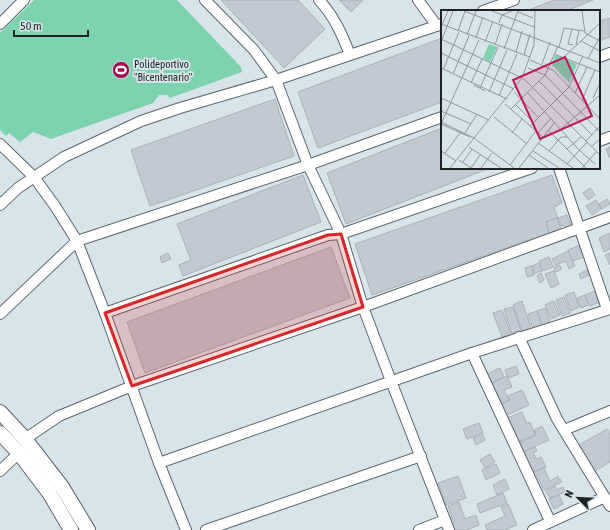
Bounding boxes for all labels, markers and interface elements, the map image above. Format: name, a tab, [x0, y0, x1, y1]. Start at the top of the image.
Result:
inset map	[441, 10, 600, 169]
scale bar	[14, 12, 88, 38]
text: 50 m	[20, 19, 42, 33]
place label: Polideportivo "Bicentenario"	[134, 58, 193, 83]
sports icon: Polideportivo "Bicentenario"	[111, 60, 131, 80]
north arrow	[558, 478, 598, 518]
text: N	[562, 489, 576, 499]

